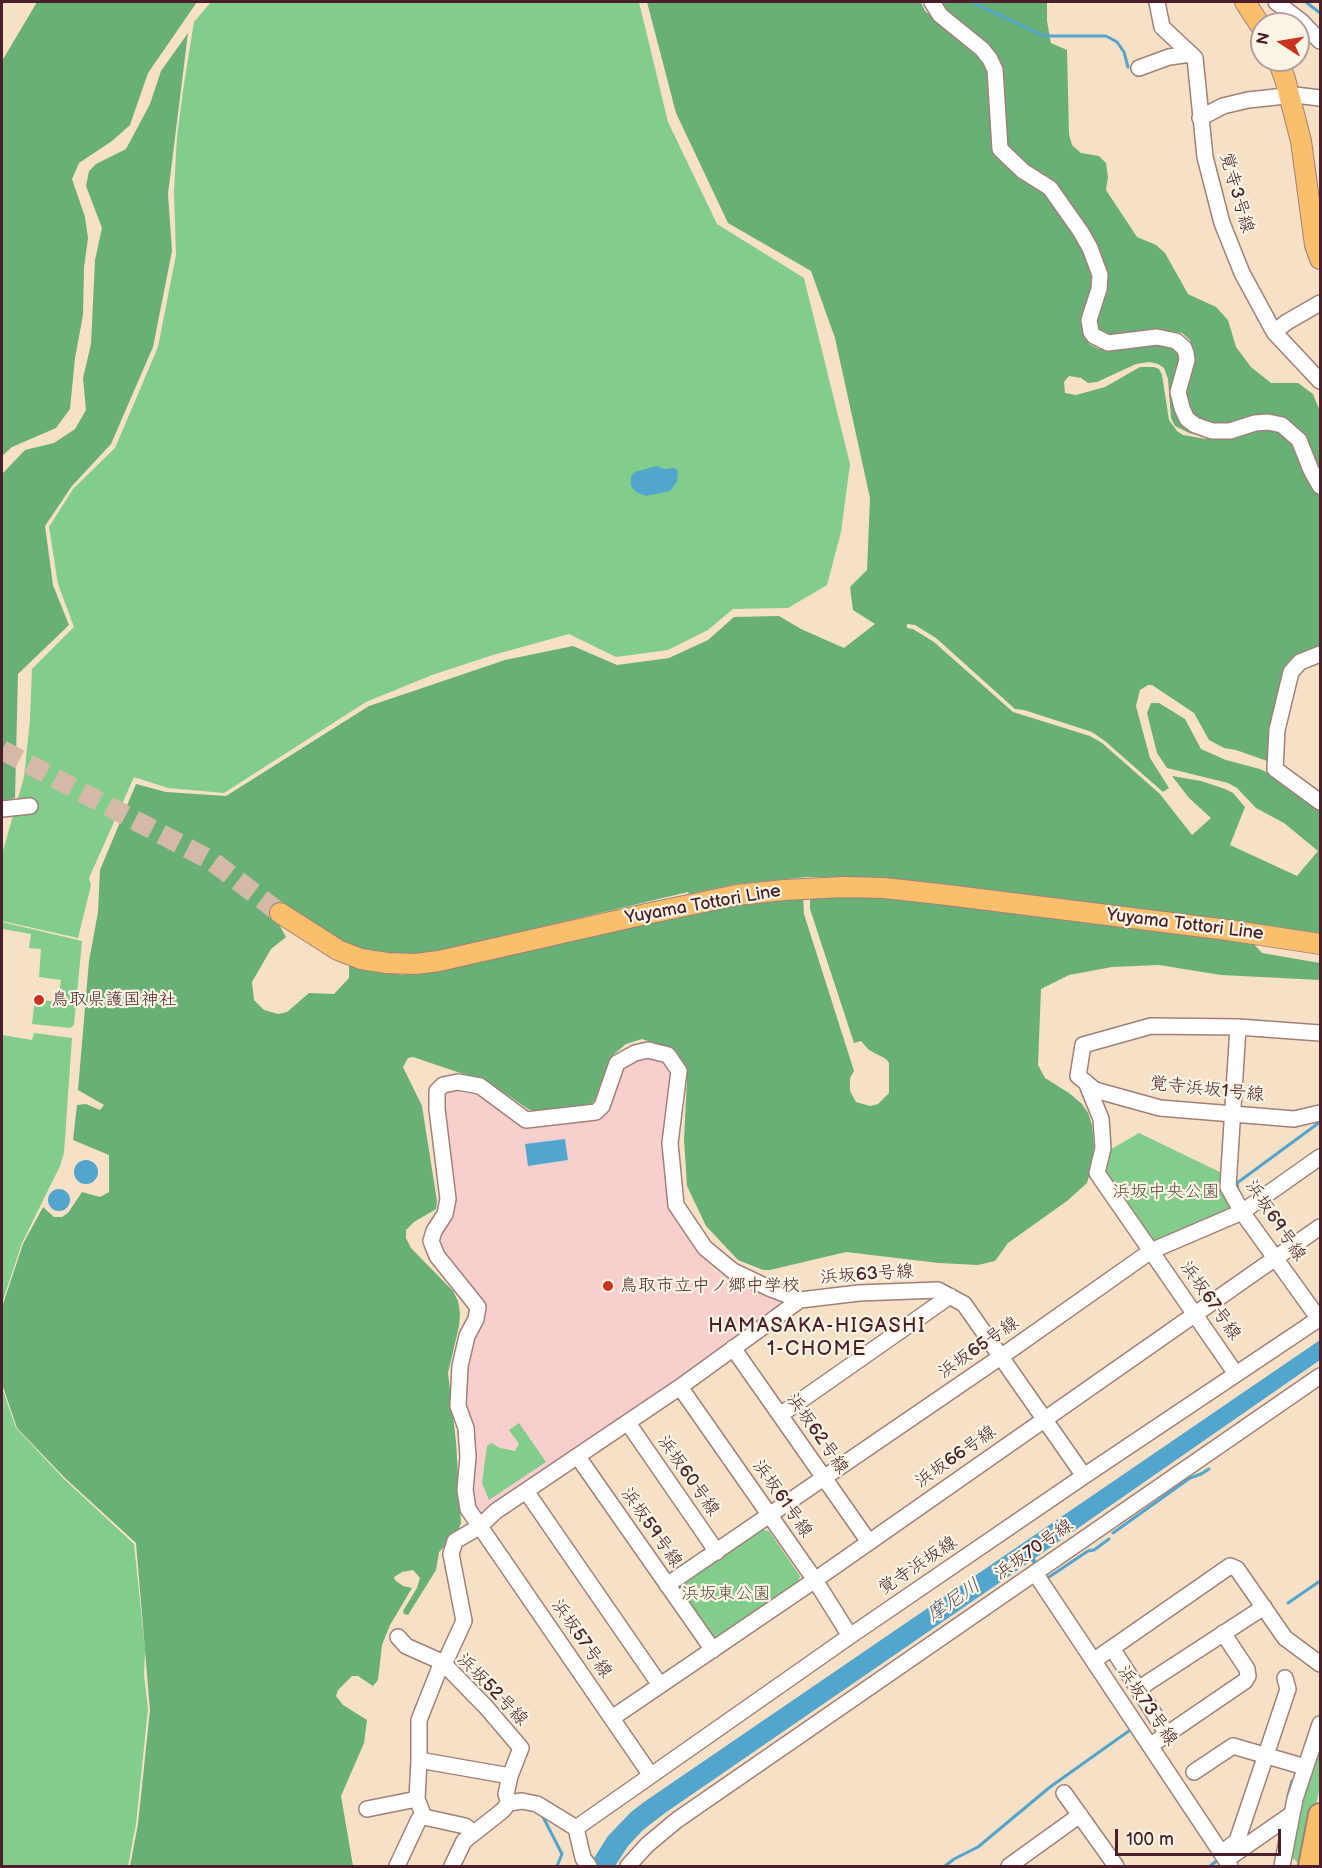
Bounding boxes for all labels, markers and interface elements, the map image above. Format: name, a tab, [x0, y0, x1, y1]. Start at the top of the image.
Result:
north arrow	[1250, 12, 1310, 72]
text: N	[1253, 31, 1274, 46]
street label: 覚寺3号線	[1214, 150, 1258, 236]
street label: Yuyama Tottori Line	[623, 881, 783, 929]
street label: Yuyama Tottori Line	[1105, 905, 1265, 945]
place label: 鳥取県護国神社	[51, 989, 177, 1011]
marker: 鳥取県護国神社	[32, 993, 46, 1007]
street label: 覚寺浜坂1号線	[1149, 1073, 1265, 1107]
street label: 浜坂69号線	[1240, 1176, 1310, 1266]
park label: 浜坂中央公園	[1112, 1181, 1220, 1203]
street label: 浜坂67号線	[1175, 1257, 1245, 1345]
street label: 浜坂63号線	[819, 1261, 915, 1289]
place label: 鳥取市立中ノ郷中学校	[620, 1275, 800, 1297]
marker: 鳥取市立中ノ郷中学校	[601, 1279, 615, 1293]
street label: 浜坂65号線	[935, 1312, 1023, 1384]
district label: HAMASAKA-HIGASHI 1-CHOME	[708, 1315, 926, 1362]
street label: 浜坂62号線	[781, 1389, 853, 1479]
street label: 浜坂66号線	[911, 1421, 1001, 1493]
street label: 浜坂60号線	[652, 1431, 724, 1521]
street label: 浜坂61号線	[747, 1456, 817, 1542]
street label: 浜坂59号線	[616, 1484, 686, 1572]
street label: 浜坂70号線	[990, 1515, 1078, 1585]
street label: 覚寺浜坂線	[875, 1532, 961, 1600]
water label: 摩尼川	[922, 1574, 986, 1628]
park label: 浜坂東公園	[681, 1583, 771, 1605]
street label: 浜坂57号線	[546, 1595, 616, 1683]
street label: 浜坂52号線	[452, 1649, 532, 1731]
street label: 浜坂73号線	[1112, 1662, 1182, 1750]
scale bar	[1118, 1817, 1284, 1855]
text: 100 m	[1126, 1829, 1174, 1850]

